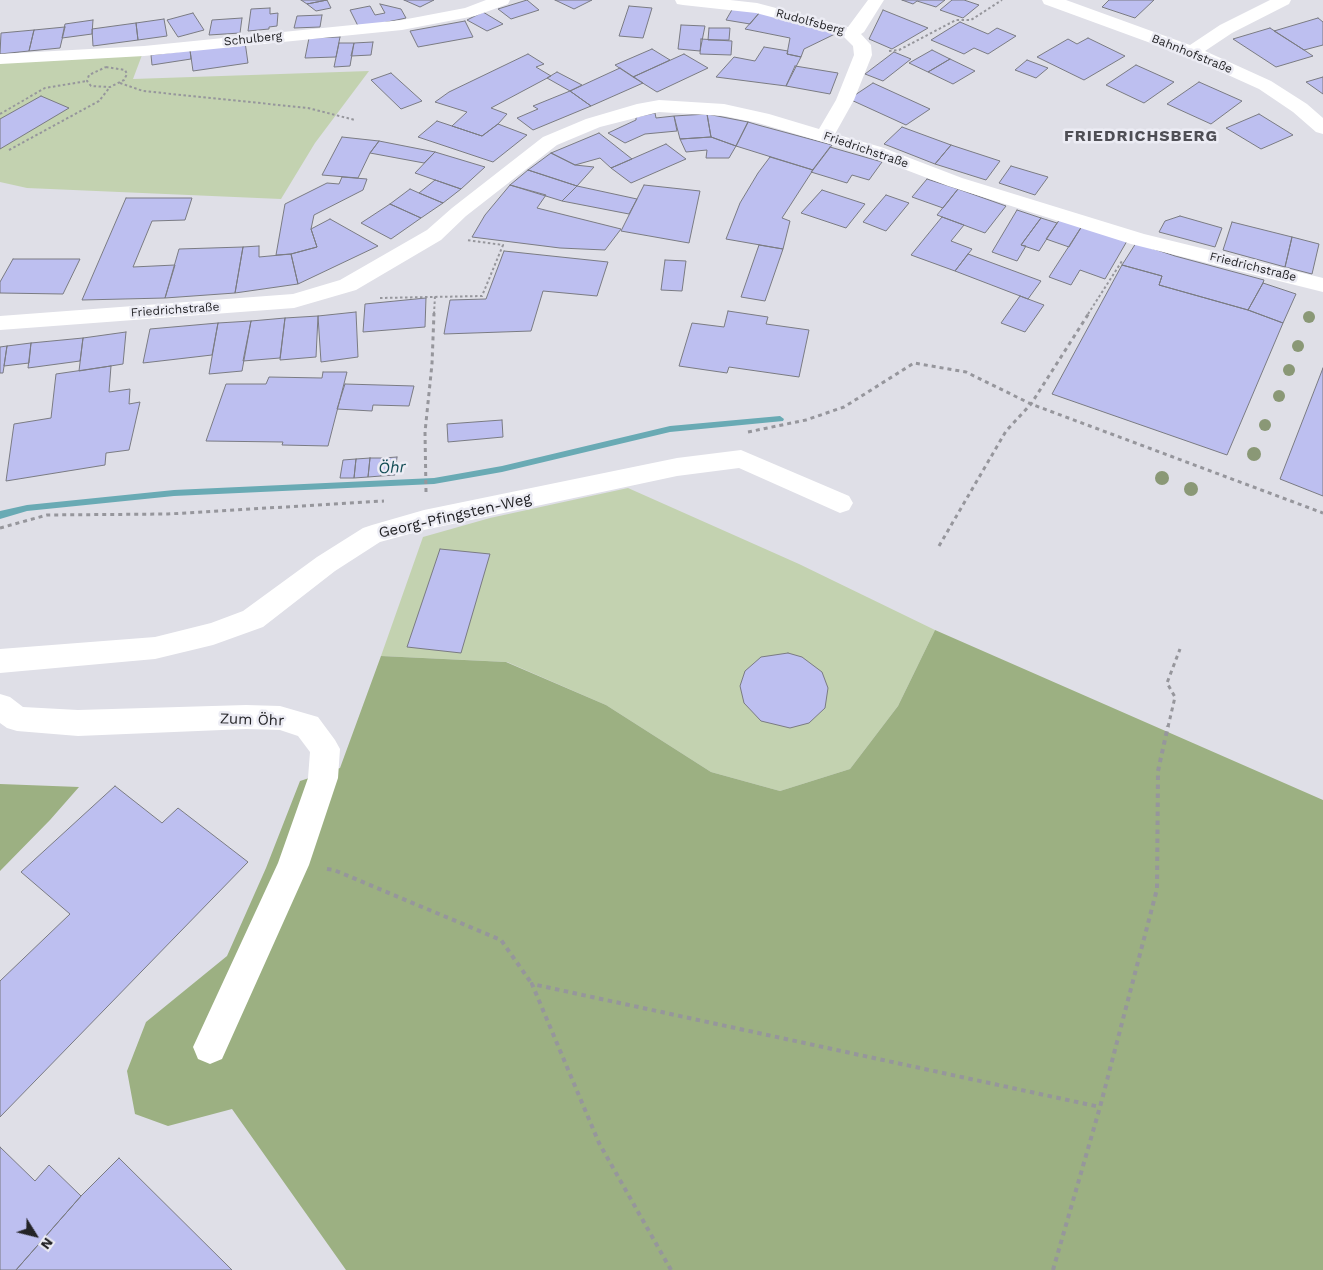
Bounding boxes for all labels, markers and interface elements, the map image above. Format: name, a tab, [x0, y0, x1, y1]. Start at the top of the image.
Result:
street label: Rudolfsberg	[774, 6, 846, 38]
street label: Schulberg	[223, 29, 283, 49]
street label: Bahnhofstraße	[1149, 31, 1235, 77]
district label: FRIEDRICHSBERG	[1062, 126, 1220, 146]
street label: Friedrichstraße	[822, 129, 910, 171]
street label: Friedrichstraße	[1208, 249, 1298, 285]
street label: Friedrichstraße	[130, 300, 220, 320]
water label: Öhr	[378, 458, 406, 478]
street label: Georg-Pfingsten-Weg	[377, 490, 533, 542]
street label: Zum Öhr	[220, 710, 284, 730]
north arrow	[10, 1210, 60, 1260]
text: N	[38, 1235, 57, 1253]

